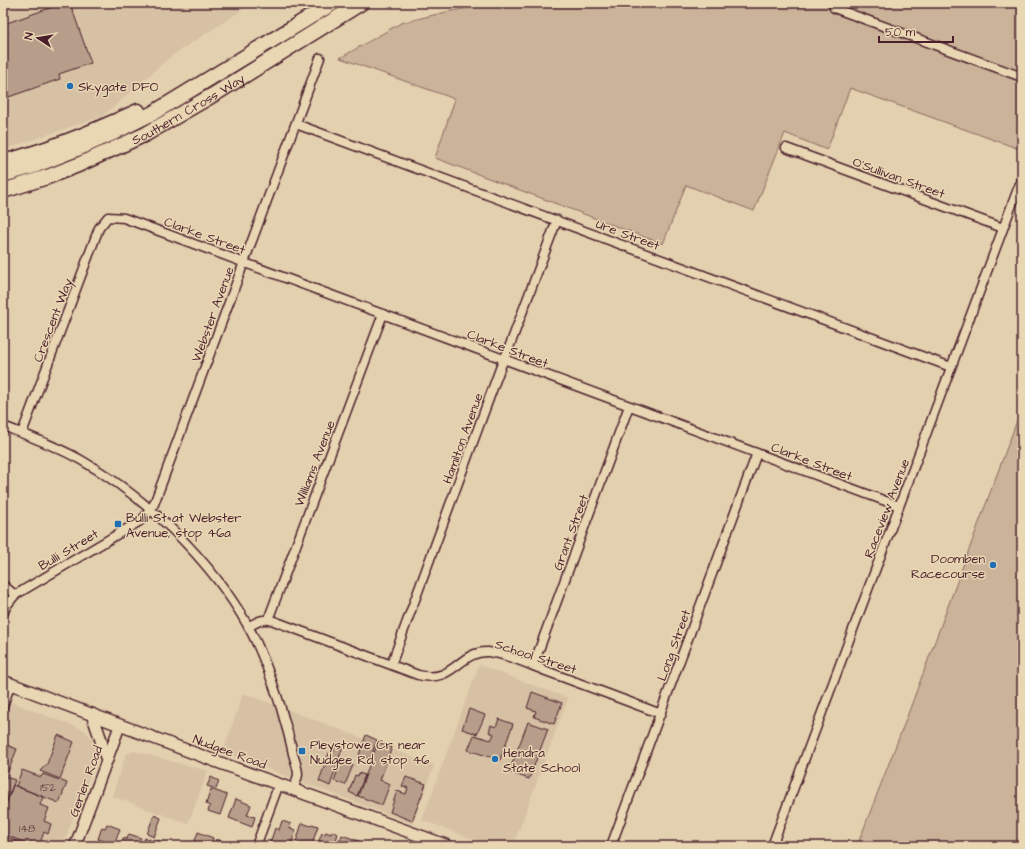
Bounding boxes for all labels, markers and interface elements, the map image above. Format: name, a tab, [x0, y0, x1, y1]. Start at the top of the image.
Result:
north arrow	[18, 18, 58, 58]
scale bar	[879, 18, 953, 44]
text: 50 m	[885, 24, 916, 41]
text: N	[21, 31, 37, 41]
street label: Southern Cross Way	[129, 70, 249, 149]
place label: Skygate DFO	[78, 78, 159, 97]
marker: Skygate DFO	[65, 81, 75, 91]
street label: O'Sullivan Street	[850, 153, 948, 203]
street label: Clarke Street	[161, 213, 249, 259]
street label: Ure Street	[593, 215, 663, 255]
street label: Webster Avenue	[187, 264, 238, 364]
street label: Crescent Way	[29, 276, 78, 365]
street label: Clarke Street	[465, 325, 551, 373]
street label: Hamilton Avenue	[438, 391, 488, 486]
street label: Williams Avenue	[290, 418, 340, 509]
street label: Clarke Street	[769, 438, 855, 486]
street label: Raceview Avenue	[860, 456, 914, 561]
street label: Grant Street	[549, 491, 593, 573]
place label: Bulli St at Webster Avenue, stop 46a	[126, 509, 242, 542]
marker: Bulli St at Webster Avenue, stop 46a	[113, 519, 123, 529]
street label: Bulli Street	[35, 524, 103, 575]
place label: Doomben Racecourse	[911, 550, 985, 583]
marker: Doomben Racecourse	[988, 560, 998, 570]
street label: Long Street	[653, 606, 696, 684]
street label: School Street	[492, 635, 580, 679]
street label: Nudgee Road	[190, 730, 269, 775]
place label: Pleystowe Cr near Nudgee Rd, stop 46	[310, 736, 429, 770]
street label: Gerler Road	[65, 743, 107, 819]
place label: Hendra State School	[503, 744, 580, 777]
marker: Pleystowe Cr near Nudgee Rd, stop 46	[297, 746, 307, 756]
marker: Hendra State School	[490, 754, 500, 764]
house number: 152	[40, 780, 56, 795]
house number: 148	[19, 821, 35, 836]

